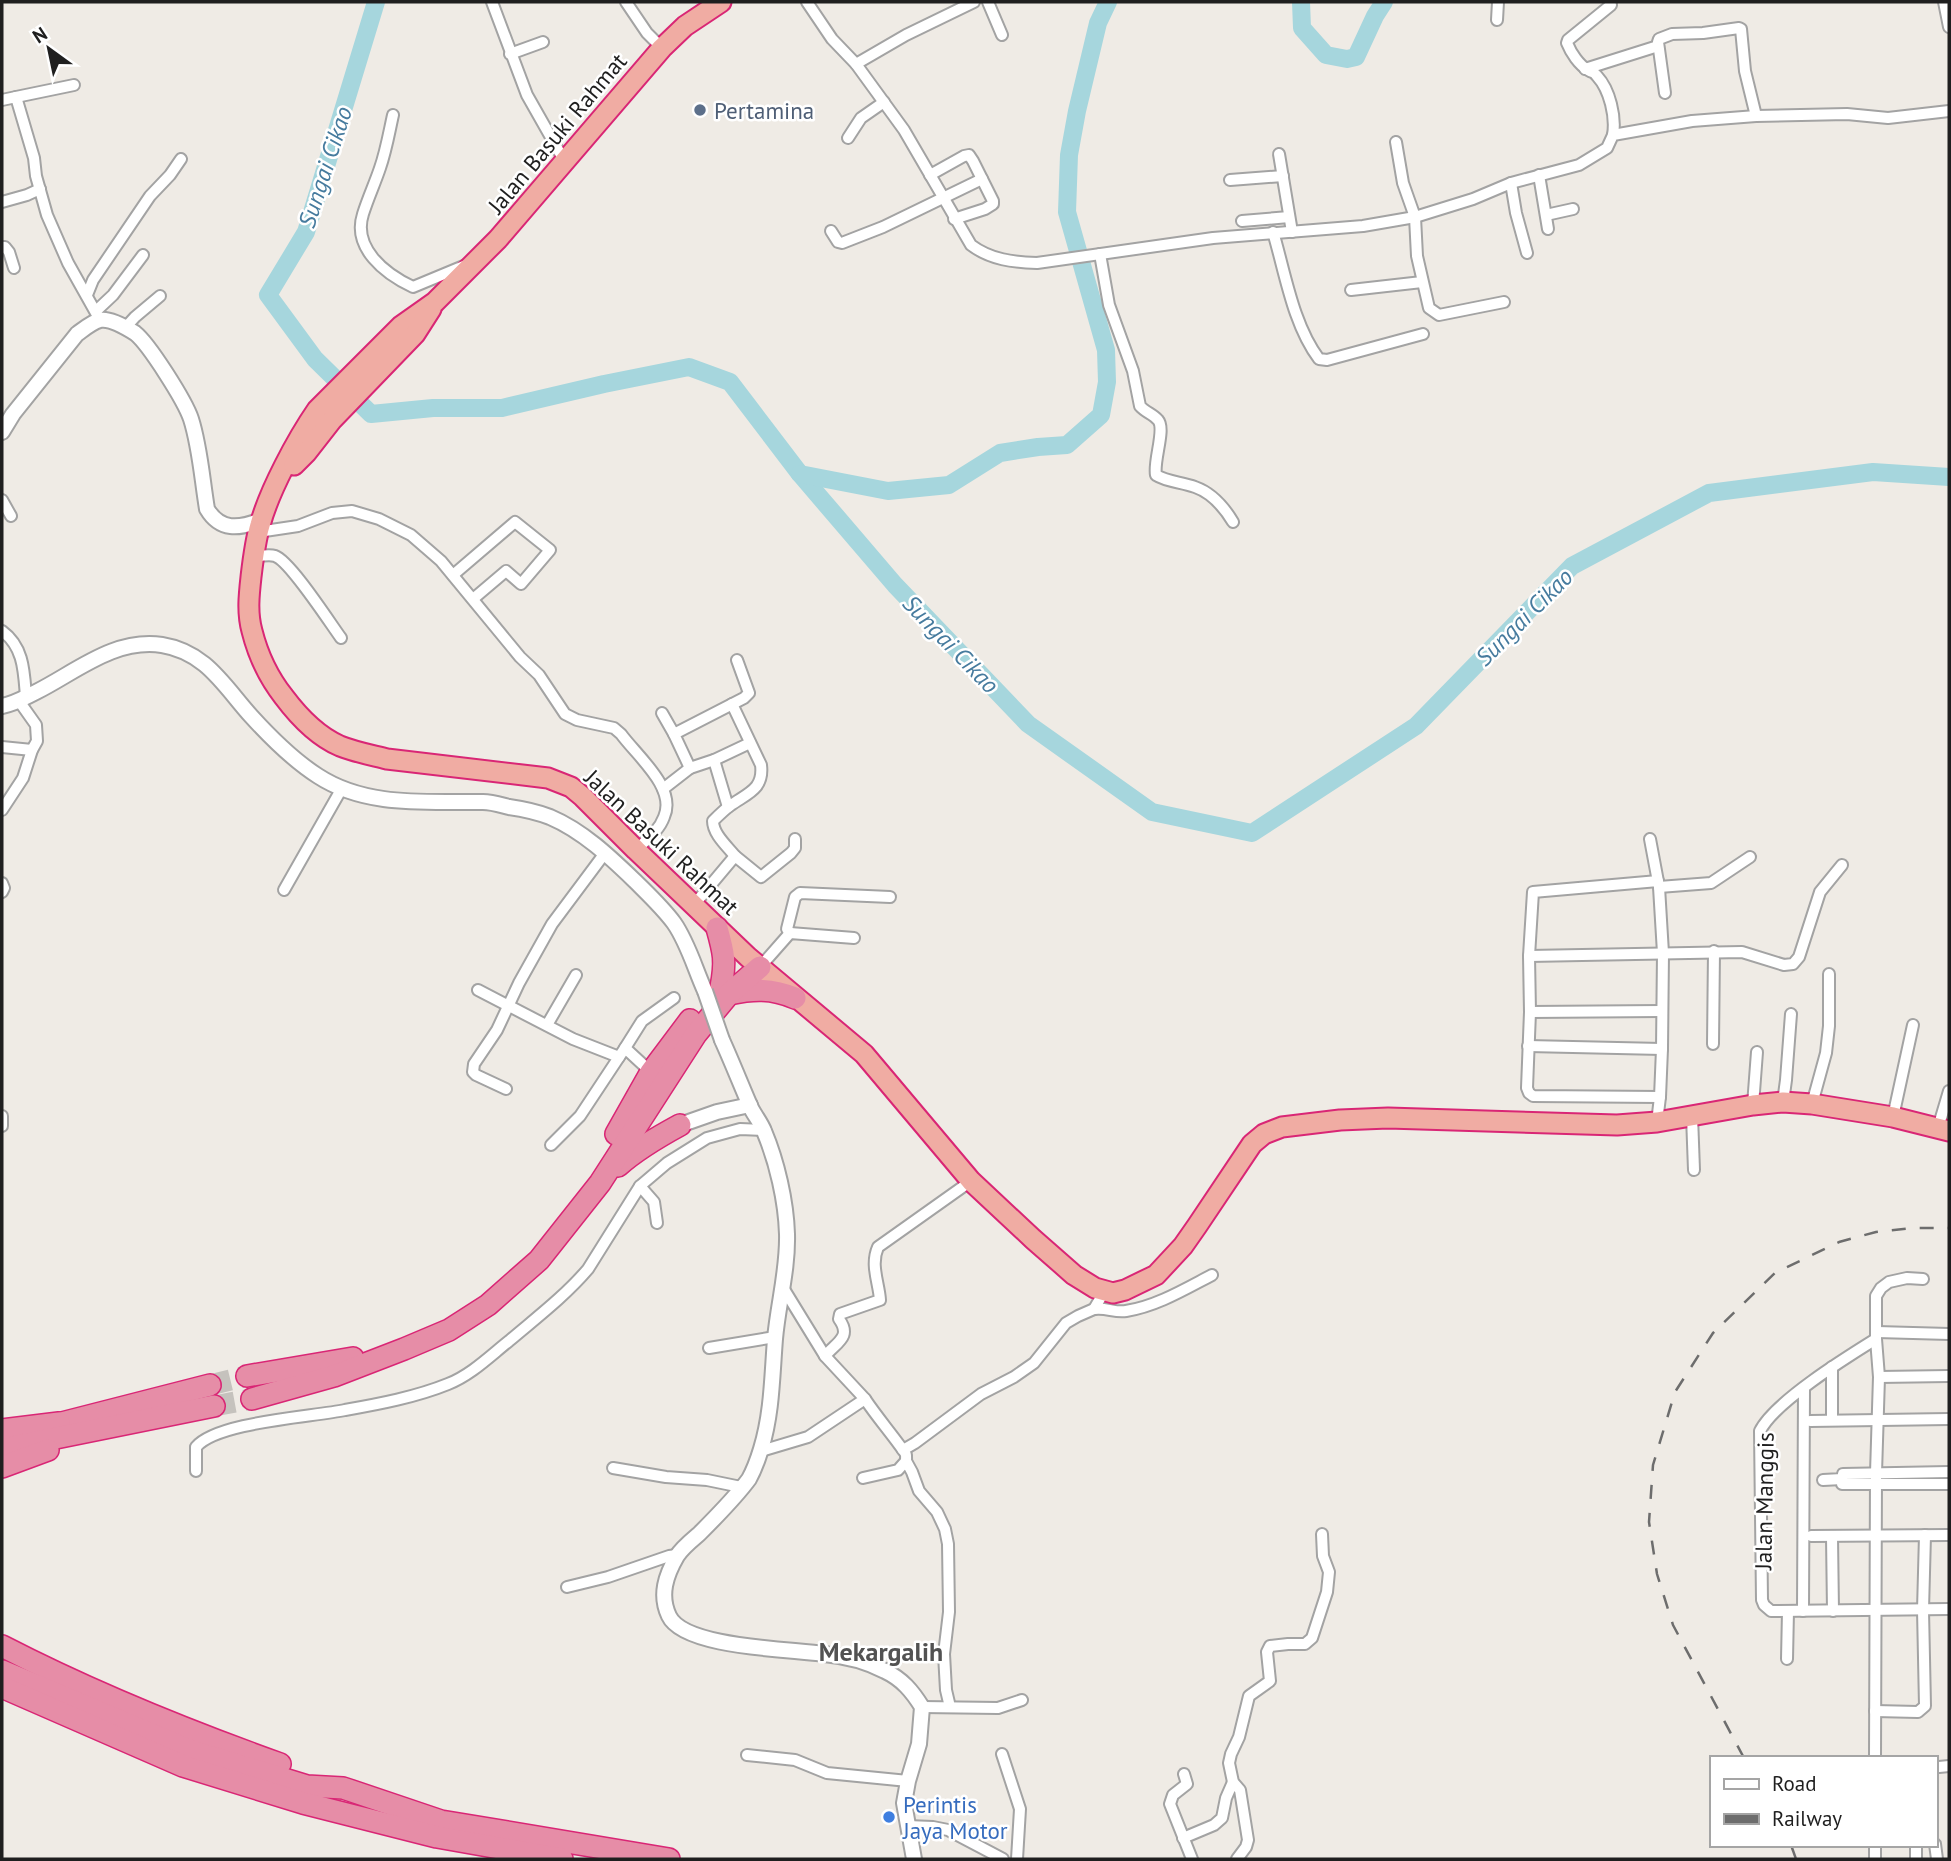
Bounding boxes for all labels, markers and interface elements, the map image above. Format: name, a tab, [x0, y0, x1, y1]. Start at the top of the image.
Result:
north arrow	[14, 14, 84, 84]
text: N	[28, 21, 52, 48]
street label: Jalan Basuki Rahmat	[481, 47, 633, 220]
place label: Pertamina	[714, 96, 814, 125]
water label: Sungai Cikao	[291, 102, 359, 232]
marker: Pertamina	[692, 102, 708, 118]
water label: Sungai Cikao	[1469, 562, 1579, 672]
water label: Sungai Cikao	[896, 588, 1006, 700]
street label: Jalan Basuki Rahmat	[578, 762, 745, 921]
street label: Jalan Manggis	[1748, 1432, 1780, 1571]
district label: Mekargalih	[819, 1635, 943, 1668]
legend	[1710, 1756, 1937, 1847]
text: Road	[1772, 1770, 1816, 1797]
place label: Perintis Jaya Motor	[902, 1790, 1008, 1845]
text: Railway	[1772, 1805, 1842, 1832]
marker: Perintis Jaya Motor	[881, 1809, 897, 1825]

